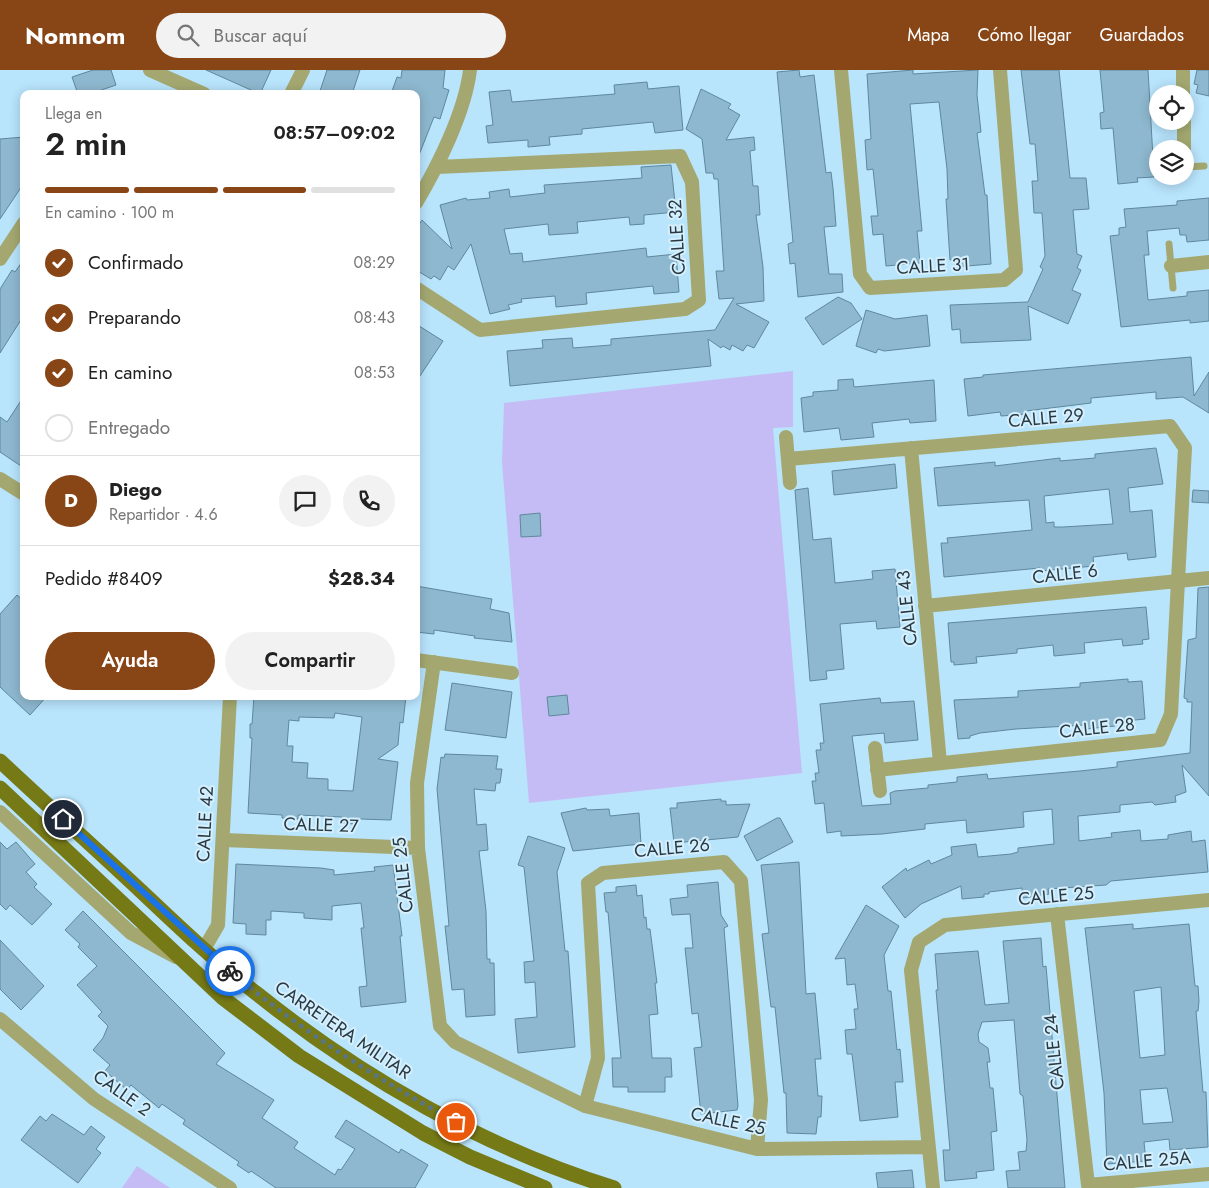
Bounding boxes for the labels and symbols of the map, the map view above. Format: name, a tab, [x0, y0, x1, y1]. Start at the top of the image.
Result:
street label: CALLE 32	[662, 199, 692, 275]
street label: CALLE 31	[896, 251, 970, 281]
street label: CALLE 29	[1007, 402, 1085, 434]
street label: CALLE 6	[1031, 558, 1099, 590]
street label: CALLE 43	[890, 569, 924, 647]
street label: CALLE 28	[1058, 711, 1136, 745]
street label: CALLE 42	[190, 785, 220, 863]
pin	[42, 798, 84, 840]
street label: CALLE 27	[283, 811, 360, 839]
street label: CALLE 26	[633, 832, 711, 864]
street label: CALLE 25	[386, 836, 420, 914]
street label: CALLE 25	[1017, 880, 1095, 912]
courier	[205, 946, 255, 996]
street label: CARRETERA MILITAR	[270, 975, 416, 1085]
street label: CALLE 24	[1037, 1013, 1071, 1091]
street label: CALLE 2	[88, 1064, 156, 1122]
street label: CALLE 25	[688, 1100, 768, 1142]
pin	[435, 1101, 477, 1143]
street label: CALLE 25A	[1102, 1144, 1192, 1178]

